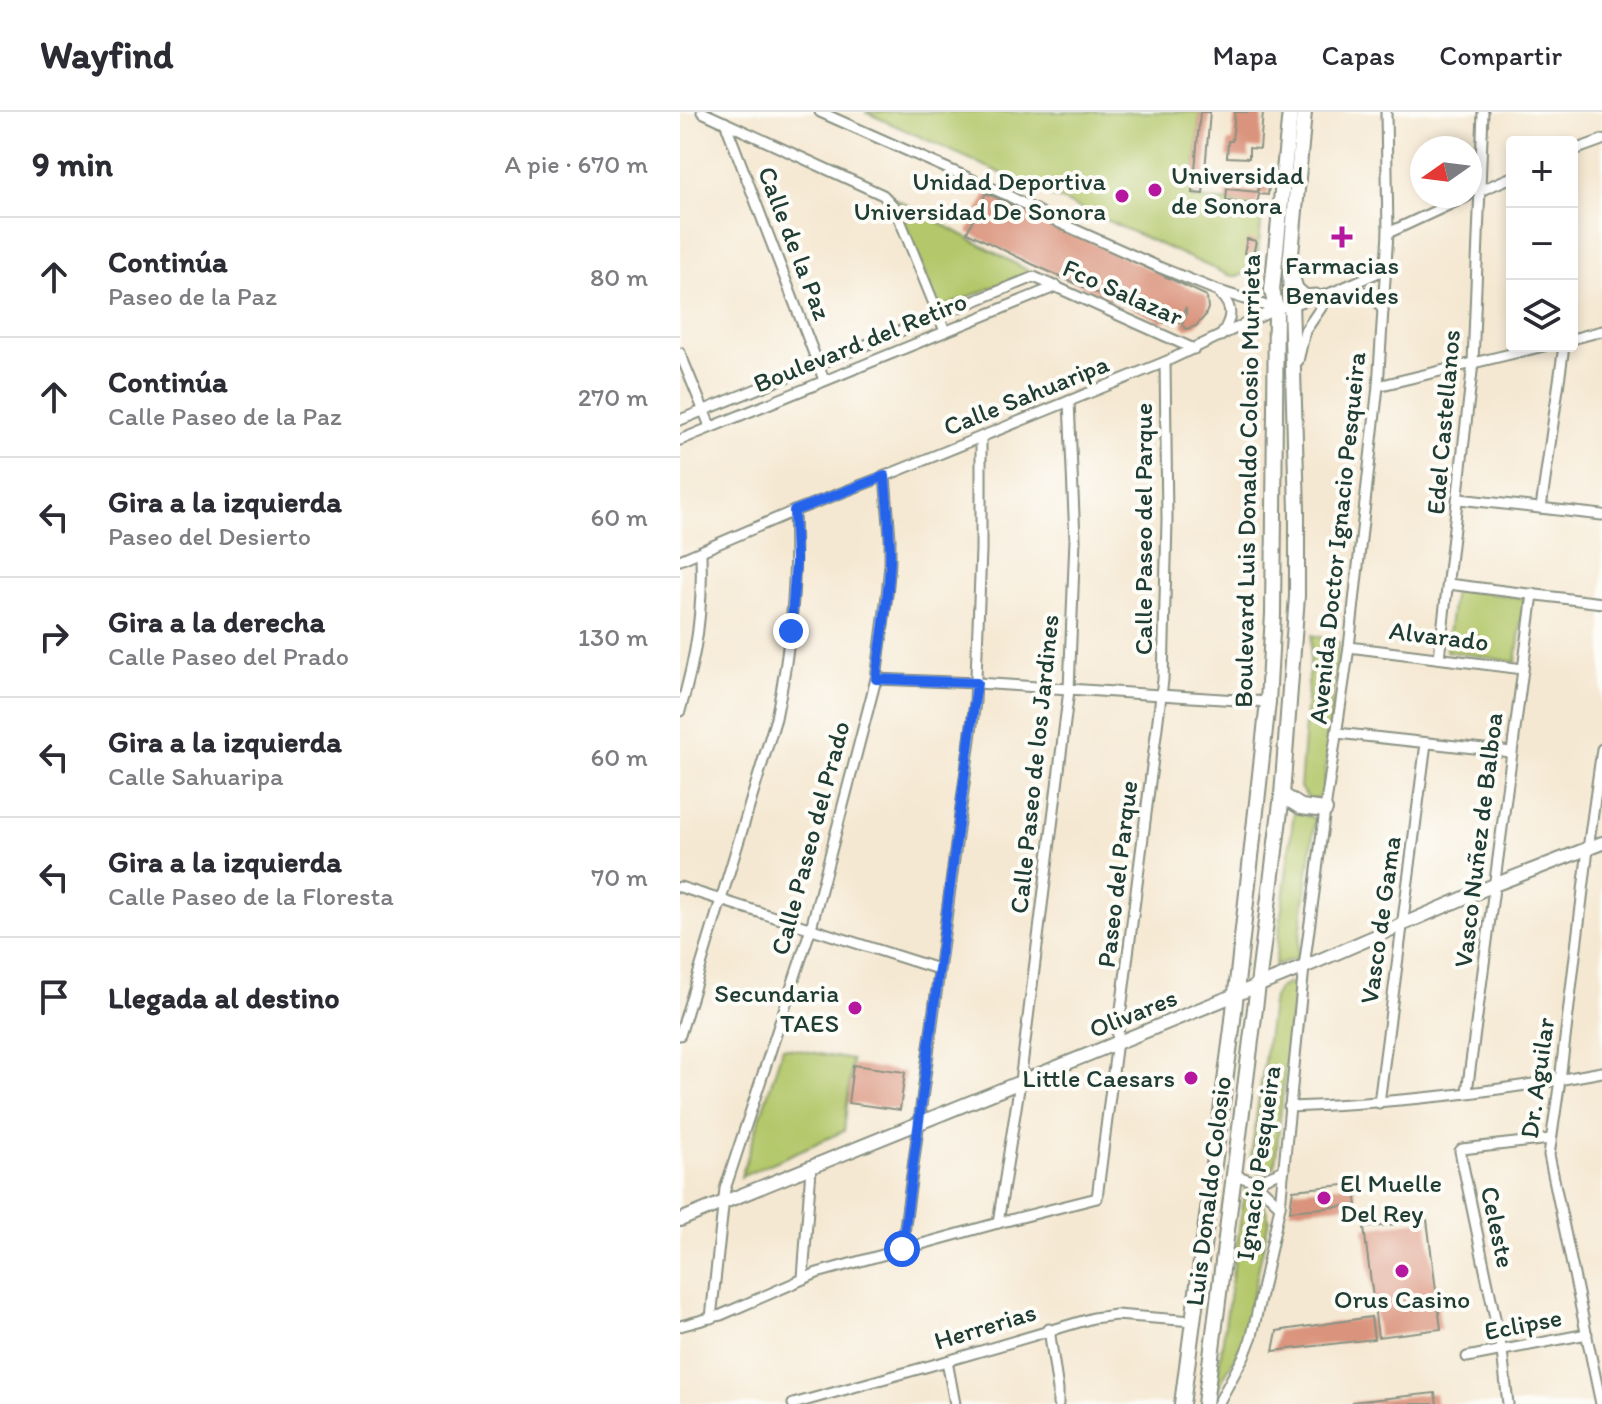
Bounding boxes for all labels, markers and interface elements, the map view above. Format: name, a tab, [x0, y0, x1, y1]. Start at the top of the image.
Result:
text: Wayfind	[40, 32, 173, 78]
text: Mapa	[1212, 38, 1278, 72]
text: Capas	[1322, 38, 1395, 72]
text: Compartir	[1439, 38, 1562, 72]
north arrow	[1410, 136, 1482, 208]
map controls	[1506, 136, 1578, 352]
button: +	[1506, 136, 1578, 208]
text: 9 min	[32, 144, 113, 185]
text: A pie · 670 m	[504, 148, 648, 180]
place label: Universidad de Sonora	[1171, 159, 1304, 221]
street label: Calle de la Paz	[751, 162, 839, 324]
place label: Unidad Deportiva Universidad De Sonora	[853, 165, 1107, 227]
marker: Universidad de Sonora	[1146, 181, 1164, 199]
marker: Unidad Deportiva Universidad De Sonora	[1113, 187, 1131, 205]
button: −	[1506, 208, 1578, 280]
marker: Farmacias Benavides	[1333, 228, 1351, 246]
text: Continúa	[108, 243, 228, 280]
place label: Farmacias Benavides	[1285, 249, 1399, 311]
street label: Fco Salazar	[1058, 251, 1189, 333]
street label: Boulevard Luis Donaldo Colosio Murrieta	[1227, 254, 1267, 708]
icon: ahead	[32, 255, 76, 299]
text: 80 m	[590, 261, 648, 293]
text: Paseo de la Paz	[108, 280, 277, 312]
button: layers	[1506, 280, 1578, 352]
street label: Boulevard del Retiro	[749, 285, 971, 399]
street label: Edel Castellanos	[1419, 328, 1467, 516]
street label: Calle Sahuaripa	[939, 347, 1114, 443]
street label: Avenida Doctor Ignacio Pesqueira	[1302, 350, 1373, 726]
text: Continúa	[108, 363, 228, 400]
icon: ahead	[32, 375, 76, 419]
text: 270 m	[578, 381, 648, 413]
text: Calle Paseo de la Paz	[108, 400, 342, 432]
street label: Calle Paseo del Parque	[1127, 403, 1159, 655]
text: Gira a la izquierda	[108, 483, 342, 520]
icon: left	[32, 495, 76, 539]
text: 60 m	[591, 501, 648, 533]
text: Paseo del Desierto	[108, 520, 311, 552]
text: Gira a la derecha	[108, 603, 325, 640]
route end	[773, 613, 809, 649]
street label: Calle Paseo de los Jardines	[1002, 613, 1066, 915]
street label: Alvarado	[1387, 614, 1491, 658]
icon: right	[32, 615, 76, 659]
text: 130 m	[578, 621, 648, 653]
text: Calle Paseo del Prado	[108, 640, 349, 672]
street label: Vasco Nuñez de Balboa	[1446, 711, 1510, 969]
street label: Calle Paseo del Prado	[763, 717, 857, 959]
text: Gira a la izquierda	[108, 723, 342, 760]
icon: left	[32, 735, 76, 779]
text: 60 m	[591, 741, 648, 773]
text: Calle Sahuaripa	[108, 760, 284, 792]
street label: Paseo del Parque	[1090, 779, 1144, 969]
street label: Vasco de Gama	[1352, 834, 1408, 1006]
text: Gira a la izquierda	[108, 843, 342, 880]
icon: left	[32, 855, 76, 899]
text: 70 m	[591, 861, 648, 893]
text: Calle Paseo de la Floresta	[108, 880, 394, 912]
icon: arrive	[32, 975, 76, 1019]
place label: Secundaria TAES	[714, 977, 839, 1039]
text: Llegada al destino	[108, 979, 340, 1016]
street label: Olivares	[1084, 981, 1182, 1045]
marker: Secundaria TAES	[846, 999, 864, 1017]
street label: Dr. Aguilar	[1513, 1015, 1561, 1141]
place label: Little Caesars	[1022, 1062, 1175, 1094]
street label: Ignacio Pesqueira	[1229, 1063, 1288, 1262]
marker: Little Caesars	[1182, 1069, 1200, 1087]
street label: Luis Donaldo Colosio	[1178, 1074, 1238, 1308]
place label: El Muelle Del Rey	[1340, 1167, 1442, 1229]
street label: Celeste	[1474, 1183, 1522, 1271]
marker: El Muelle Del Rey	[1315, 1189, 1333, 1207]
route start	[884, 1231, 920, 1267]
marker: Orus Casino	[1393, 1262, 1411, 1280]
place label: Orus Casino	[1334, 1283, 1470, 1315]
street label: Herrerias	[930, 1295, 1040, 1357]
street label: Eclipse	[1482, 1301, 1564, 1347]

